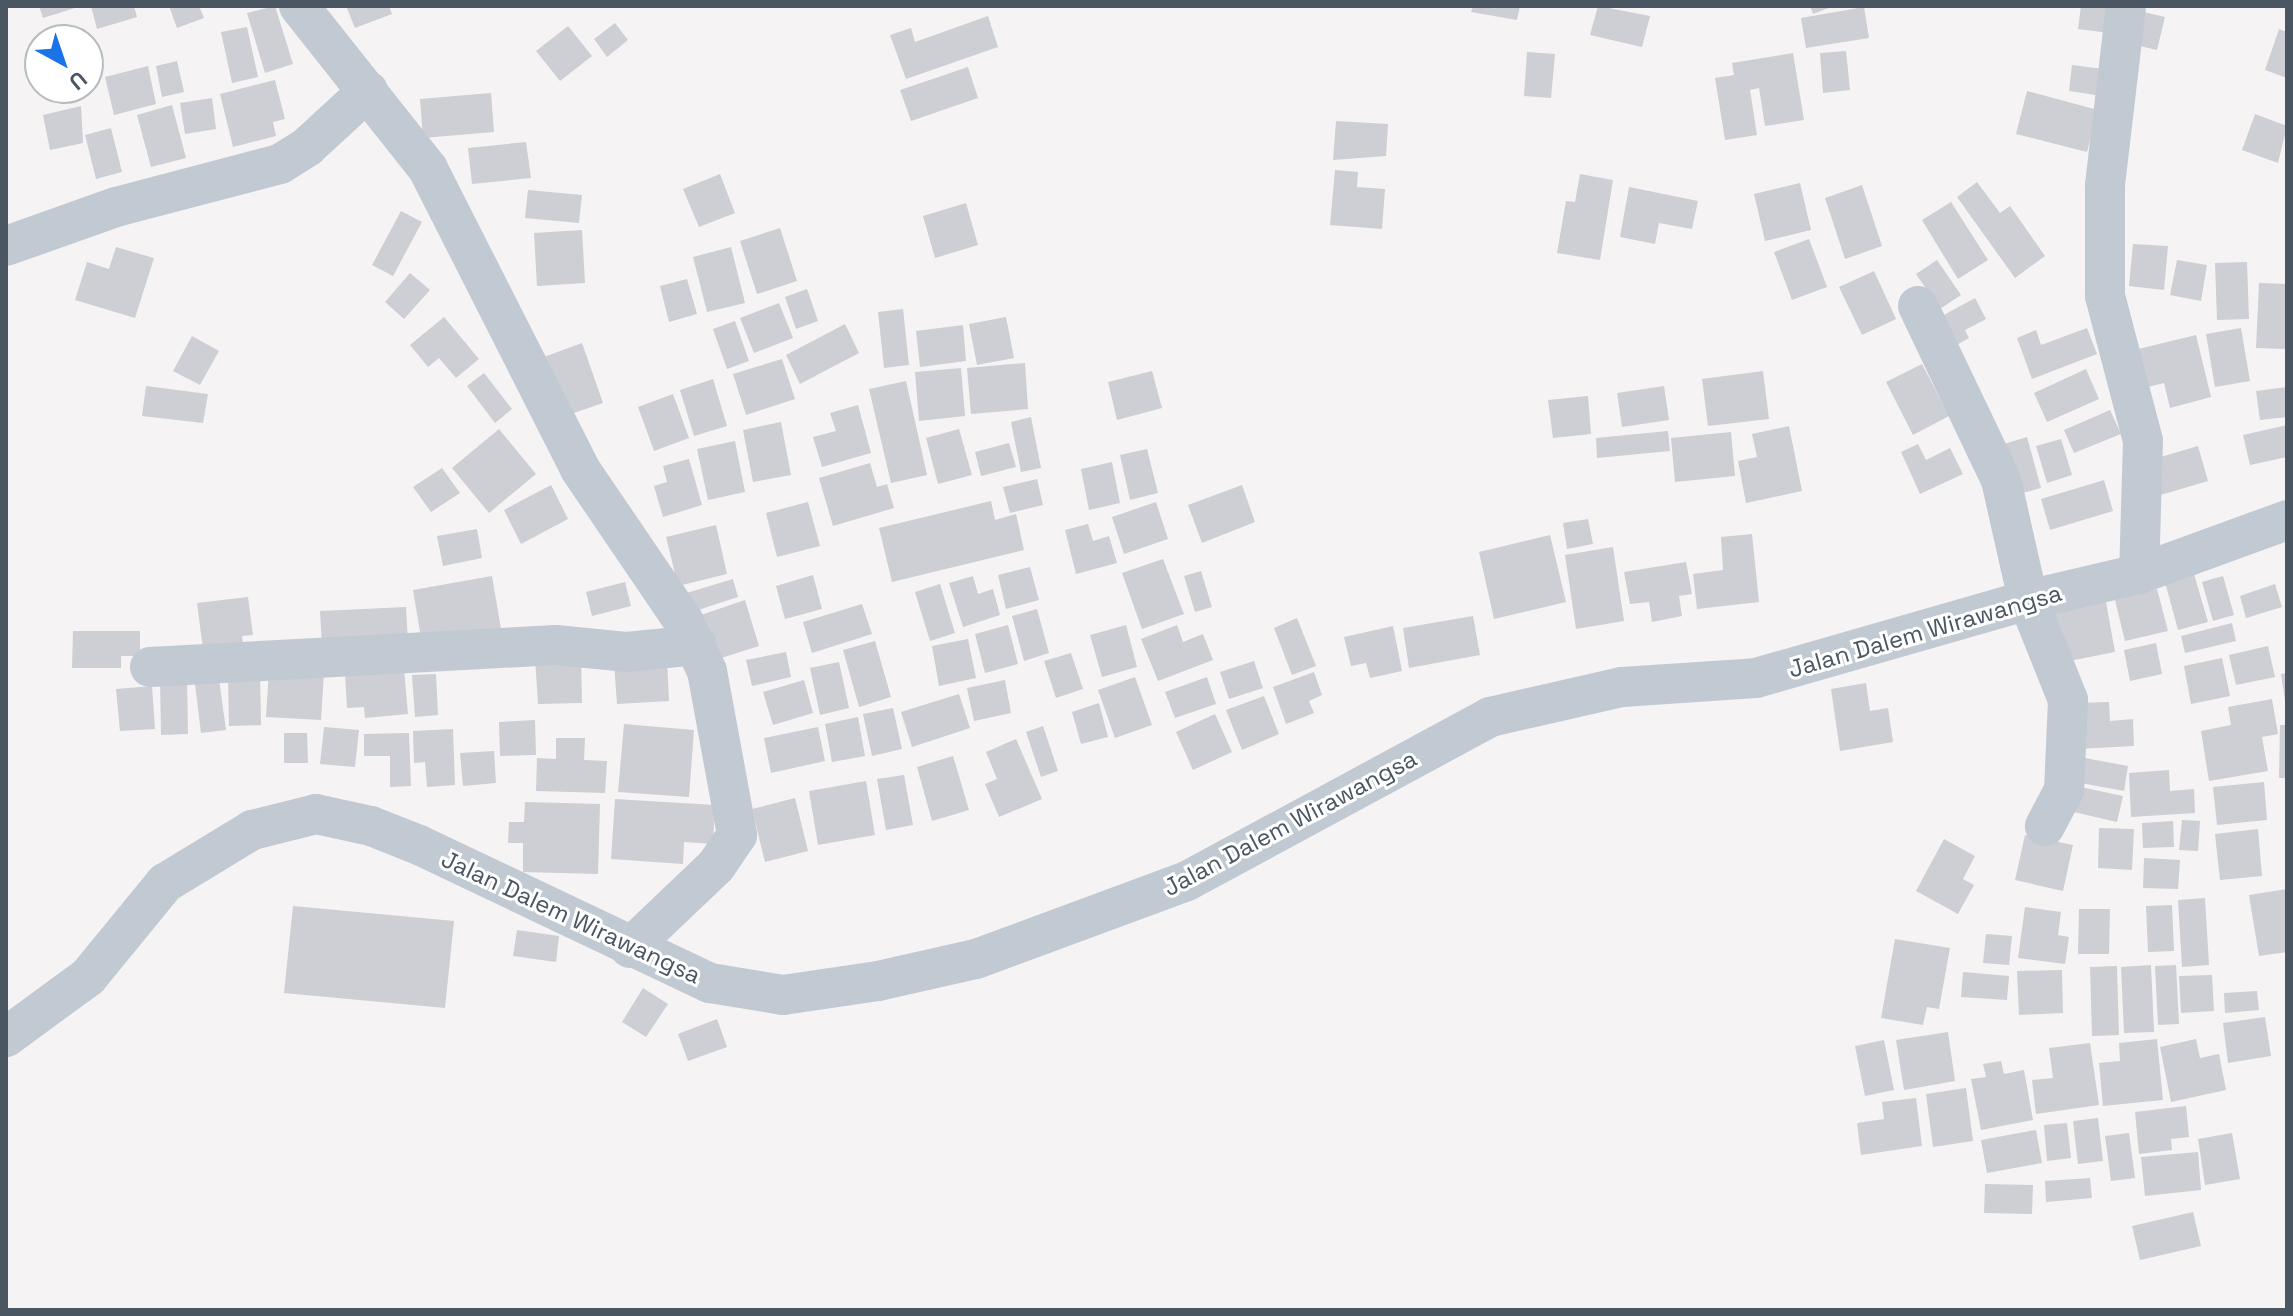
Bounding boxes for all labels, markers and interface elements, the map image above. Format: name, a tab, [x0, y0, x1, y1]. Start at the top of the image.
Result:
north arrow	[24, 24, 104, 104]
text: U	[63, 65, 93, 96]
street label: Jalan Dalem Wirawangsa	[1785, 578, 2065, 684]
street label: Jalan Dalem Wirawangsa	[1158, 744, 1422, 902]
street label: Jalan Dalem Wirawangsa	[437, 844, 705, 990]

